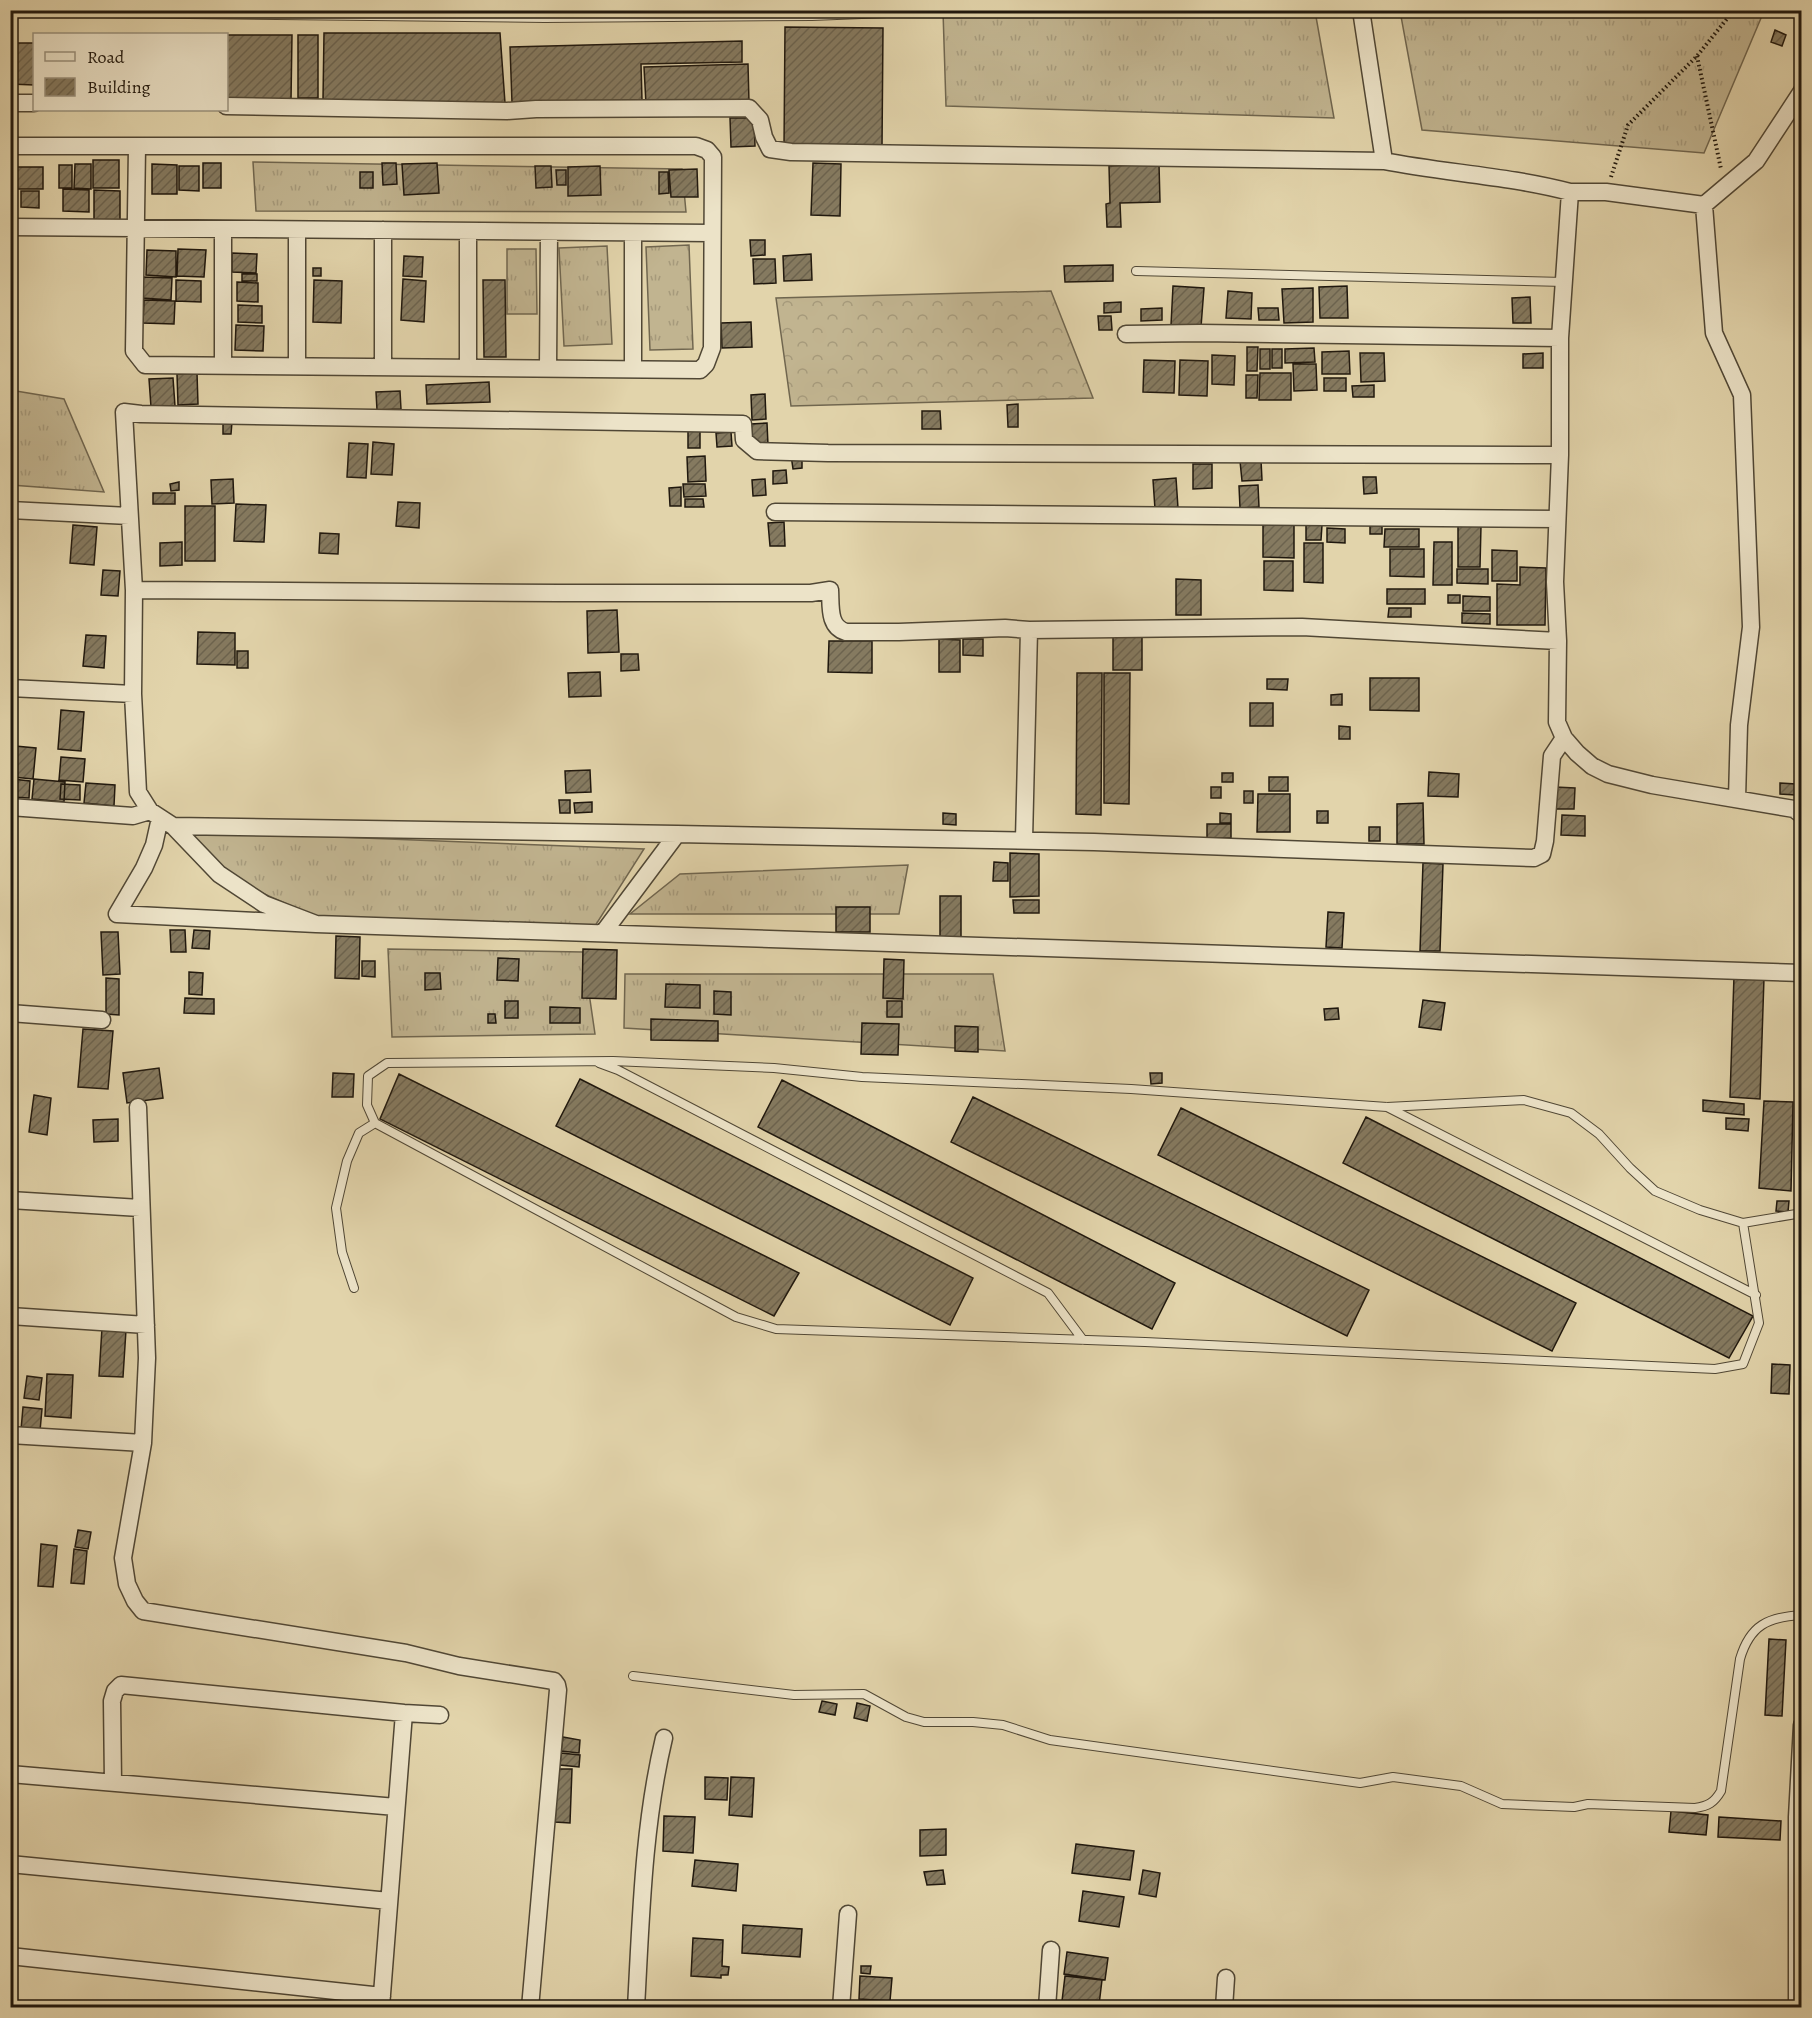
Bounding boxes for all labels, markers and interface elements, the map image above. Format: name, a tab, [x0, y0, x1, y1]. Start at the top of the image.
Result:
legend	[33, 33, 228, 111]
text: Road	[87, 45, 125, 69]
text: Building	[87, 75, 151, 99]

